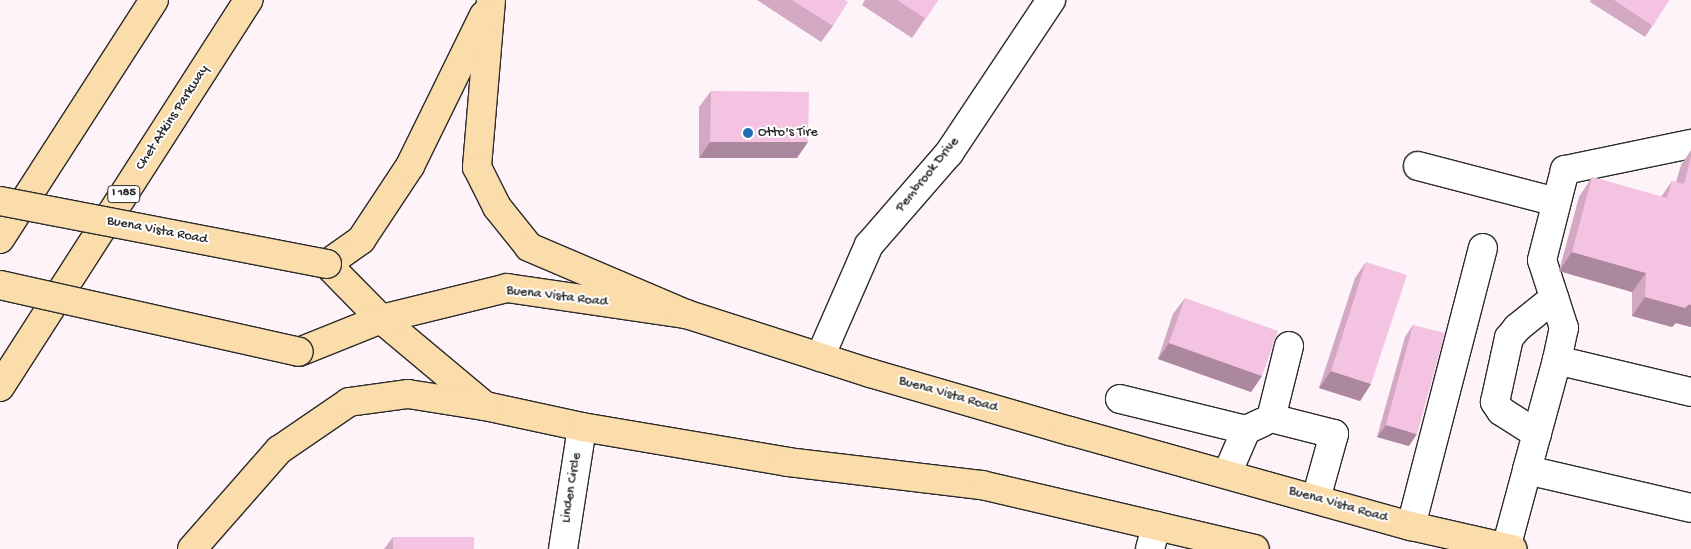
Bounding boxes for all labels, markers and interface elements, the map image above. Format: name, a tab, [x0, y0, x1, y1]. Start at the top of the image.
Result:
street label: Chet Atkins Parkway	[133, 62, 213, 174]
place label: Otto's Tire	[758, 125, 818, 141]
marker: Otto's Tire	[742, 127, 754, 139]
street label: Pembrook Drive	[893, 134, 963, 216]
road number: I 185	[106, 184, 142, 203]
street label: Buena Vista Road	[105, 213, 209, 249]
street label: Buena Vista Road	[505, 282, 609, 312]
street label: Buena Vista Road	[897, 373, 999, 417]
street label: Linden Circle	[558, 452, 586, 524]
street label: Buena Vista Road	[1287, 483, 1389, 527]

